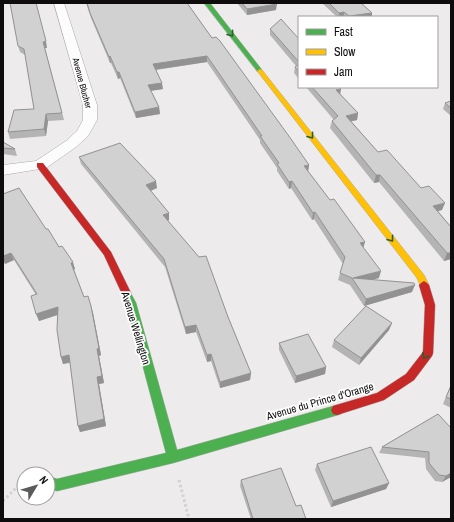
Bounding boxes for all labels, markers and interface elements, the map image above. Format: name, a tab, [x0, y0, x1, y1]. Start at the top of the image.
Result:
legend	[298, 16, 438, 88]
text: Fast	[334, 24, 353, 40]
one-way arrow	[226, 29, 233, 36]
text: Slow	[334, 44, 356, 60]
street label: Avenue Blucher	[69, 55, 95, 110]
text: Jam	[334, 64, 353, 80]
one-way arrow	[306, 132, 313, 139]
one-way arrow	[386, 234, 393, 241]
street label: Avenue Wellington	[118, 289, 154, 366]
one-way arrow	[422, 352, 429, 359]
street label: Avenue du Prince d'Orange	[264, 379, 375, 423]
north arrow	[16, 466, 56, 506]
text: N	[36, 473, 51, 487]

